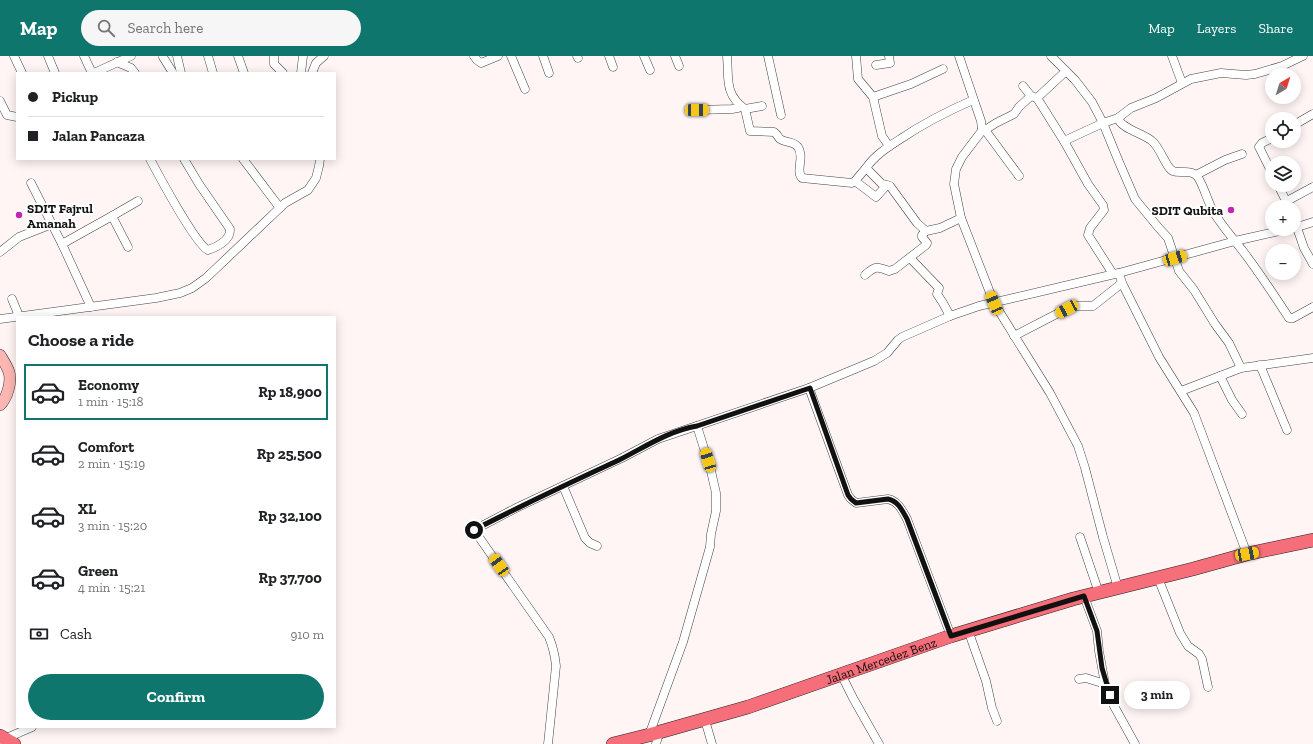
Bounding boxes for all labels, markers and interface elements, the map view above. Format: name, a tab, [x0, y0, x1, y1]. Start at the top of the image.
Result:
search box	[81, 10, 361, 46]
text: Map	[20, 17, 57, 40]
icon: search	[95, 17, 117, 39]
text: Search here	[127, 19, 203, 37]
text: Map	[1148, 20, 1175, 37]
text: Layers	[1197, 20, 1236, 37]
text: Share	[1258, 20, 1293, 37]
north arrow	[1265, 68, 1301, 104]
map controls	[1265, 68, 1301, 280]
text: Pickup	[52, 88, 98, 106]
car	[685, 104, 709, 116]
button: locate	[1265, 112, 1301, 148]
text: Jalan Pancaza	[52, 127, 145, 145]
button: layers	[1265, 156, 1301, 192]
button: +	[1265, 200, 1301, 236]
place label: SDIT Fajrul Amanah	[27, 201, 93, 231]
place label: SDIT Qubita	[1152, 203, 1223, 218]
marker: SDIT Qubita	[1226, 205, 1236, 215]
marker: SDIT Fajrul Amanah	[14, 210, 24, 220]
button: −	[1265, 244, 1301, 280]
car	[1162, 249, 1188, 267]
car	[984, 290, 1004, 316]
car	[1054, 298, 1080, 320]
text: Choose a ride	[28, 329, 134, 351]
icon: car	[30, 374, 66, 410]
text: Economy	[78, 376, 139, 394]
text: Rp 18,900	[258, 383, 322, 401]
text: 1 min · 15:18	[78, 394, 144, 409]
icon: car	[30, 436, 66, 472]
text: Comfort	[78, 438, 134, 456]
text: Rp 25,500	[257, 445, 322, 463]
car	[699, 447, 717, 473]
text: 2 min · 15:19	[78, 456, 145, 471]
icon: car	[30, 498, 66, 534]
text: XL	[78, 500, 96, 518]
text: Rp 32,100	[258, 507, 322, 525]
text: 3 min · 15:20	[78, 518, 147, 533]
route start	[465, 521, 483, 539]
car	[1234, 546, 1260, 562]
car	[487, 552, 511, 578]
icon: car	[30, 560, 66, 596]
text: Green	[78, 562, 118, 580]
text: Rp 37,700	[259, 569, 322, 587]
text: 4 min · 15:21	[78, 580, 145, 595]
icon: cash	[28, 623, 50, 645]
text: Cash	[60, 625, 92, 643]
text: 910 m	[290, 627, 324, 642]
street label: Jalan Mercedez Benz	[824, 634, 939, 687]
button: Confirm	[28, 674, 324, 720]
callout: 3 min	[1124, 681, 1190, 709]
route end	[1101, 686, 1119, 704]
text: 3 min	[1141, 687, 1173, 702]

